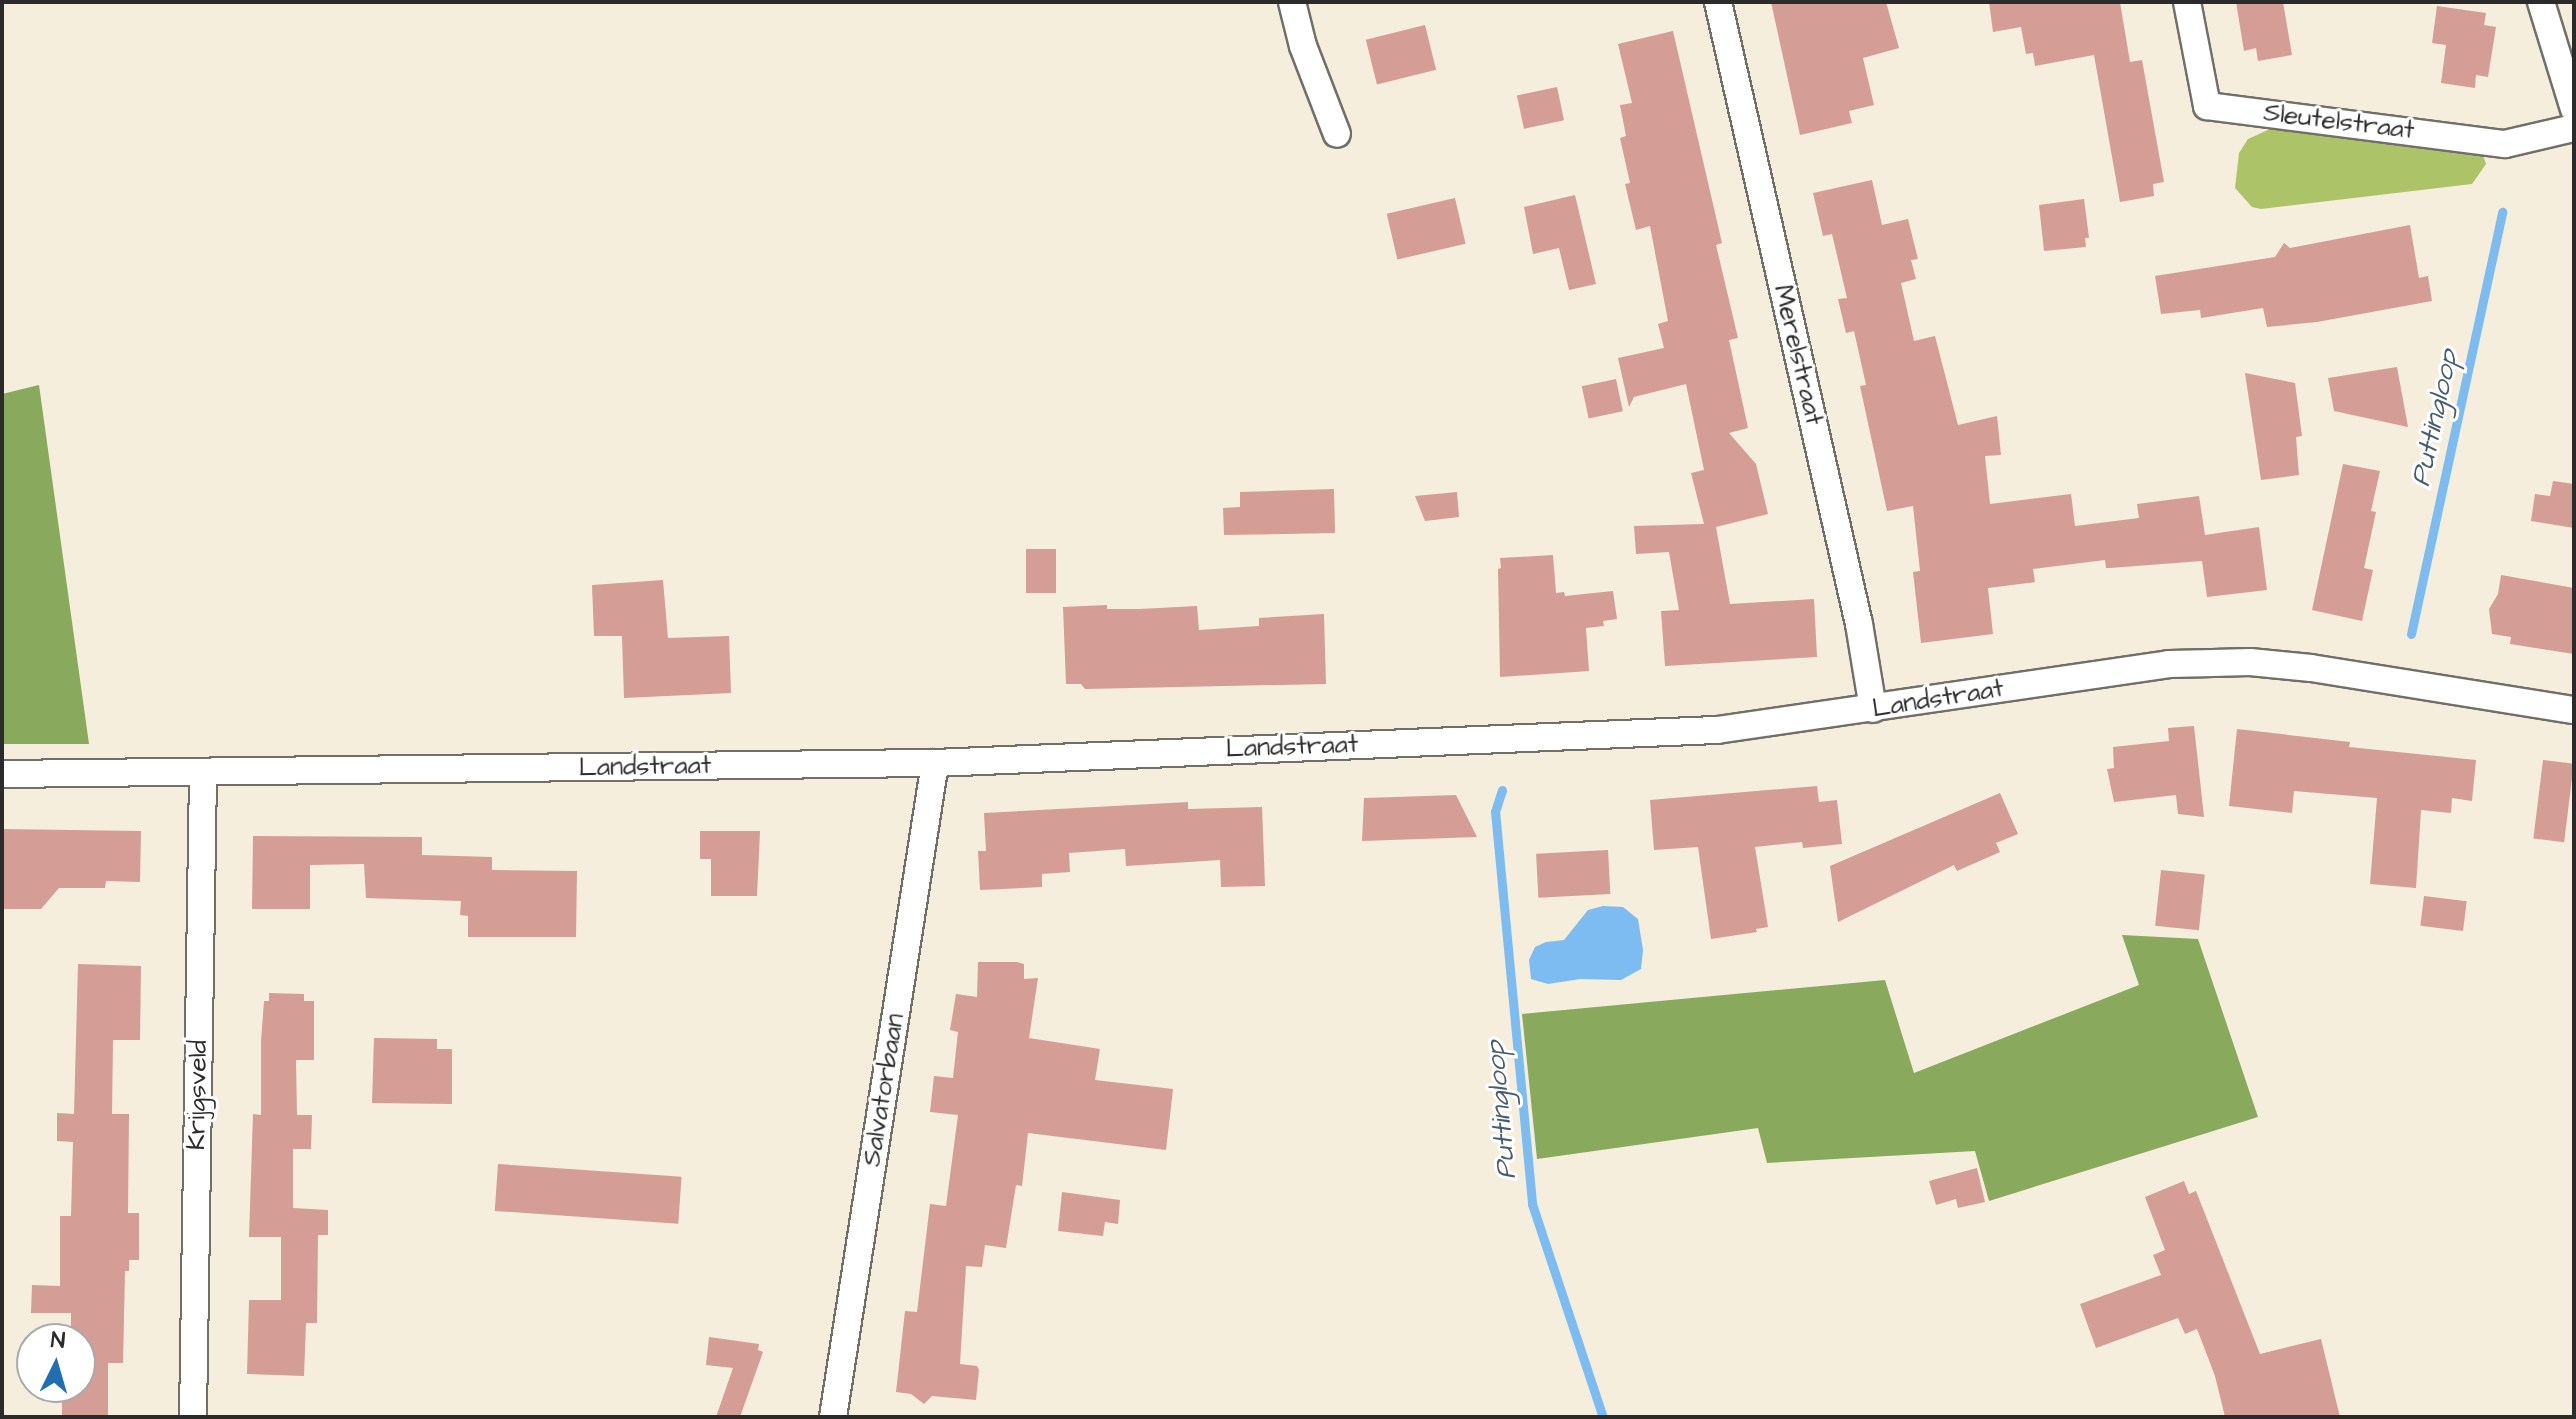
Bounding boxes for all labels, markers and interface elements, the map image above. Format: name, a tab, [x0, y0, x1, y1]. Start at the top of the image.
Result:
street label: Sleutelstraat	[2262, 97, 2416, 147]
street label: Merelstraat	[1767, 282, 1829, 428]
water label: Puttingloop	[2404, 347, 2466, 489]
street label: Landstraat	[1870, 673, 2006, 725]
street label: Landstraat	[1225, 729, 1359, 765]
street label: Landstraat	[579, 750, 711, 784]
street label: Salvatorbaan	[857, 1011, 911, 1169]
water label: Puttingloop	[1478, 1039, 1524, 1181]
street label: Krijgsveld	[181, 1040, 215, 1150]
north arrow	[16, 1323, 96, 1403]
text: N	[50, 1325, 66, 1357]

